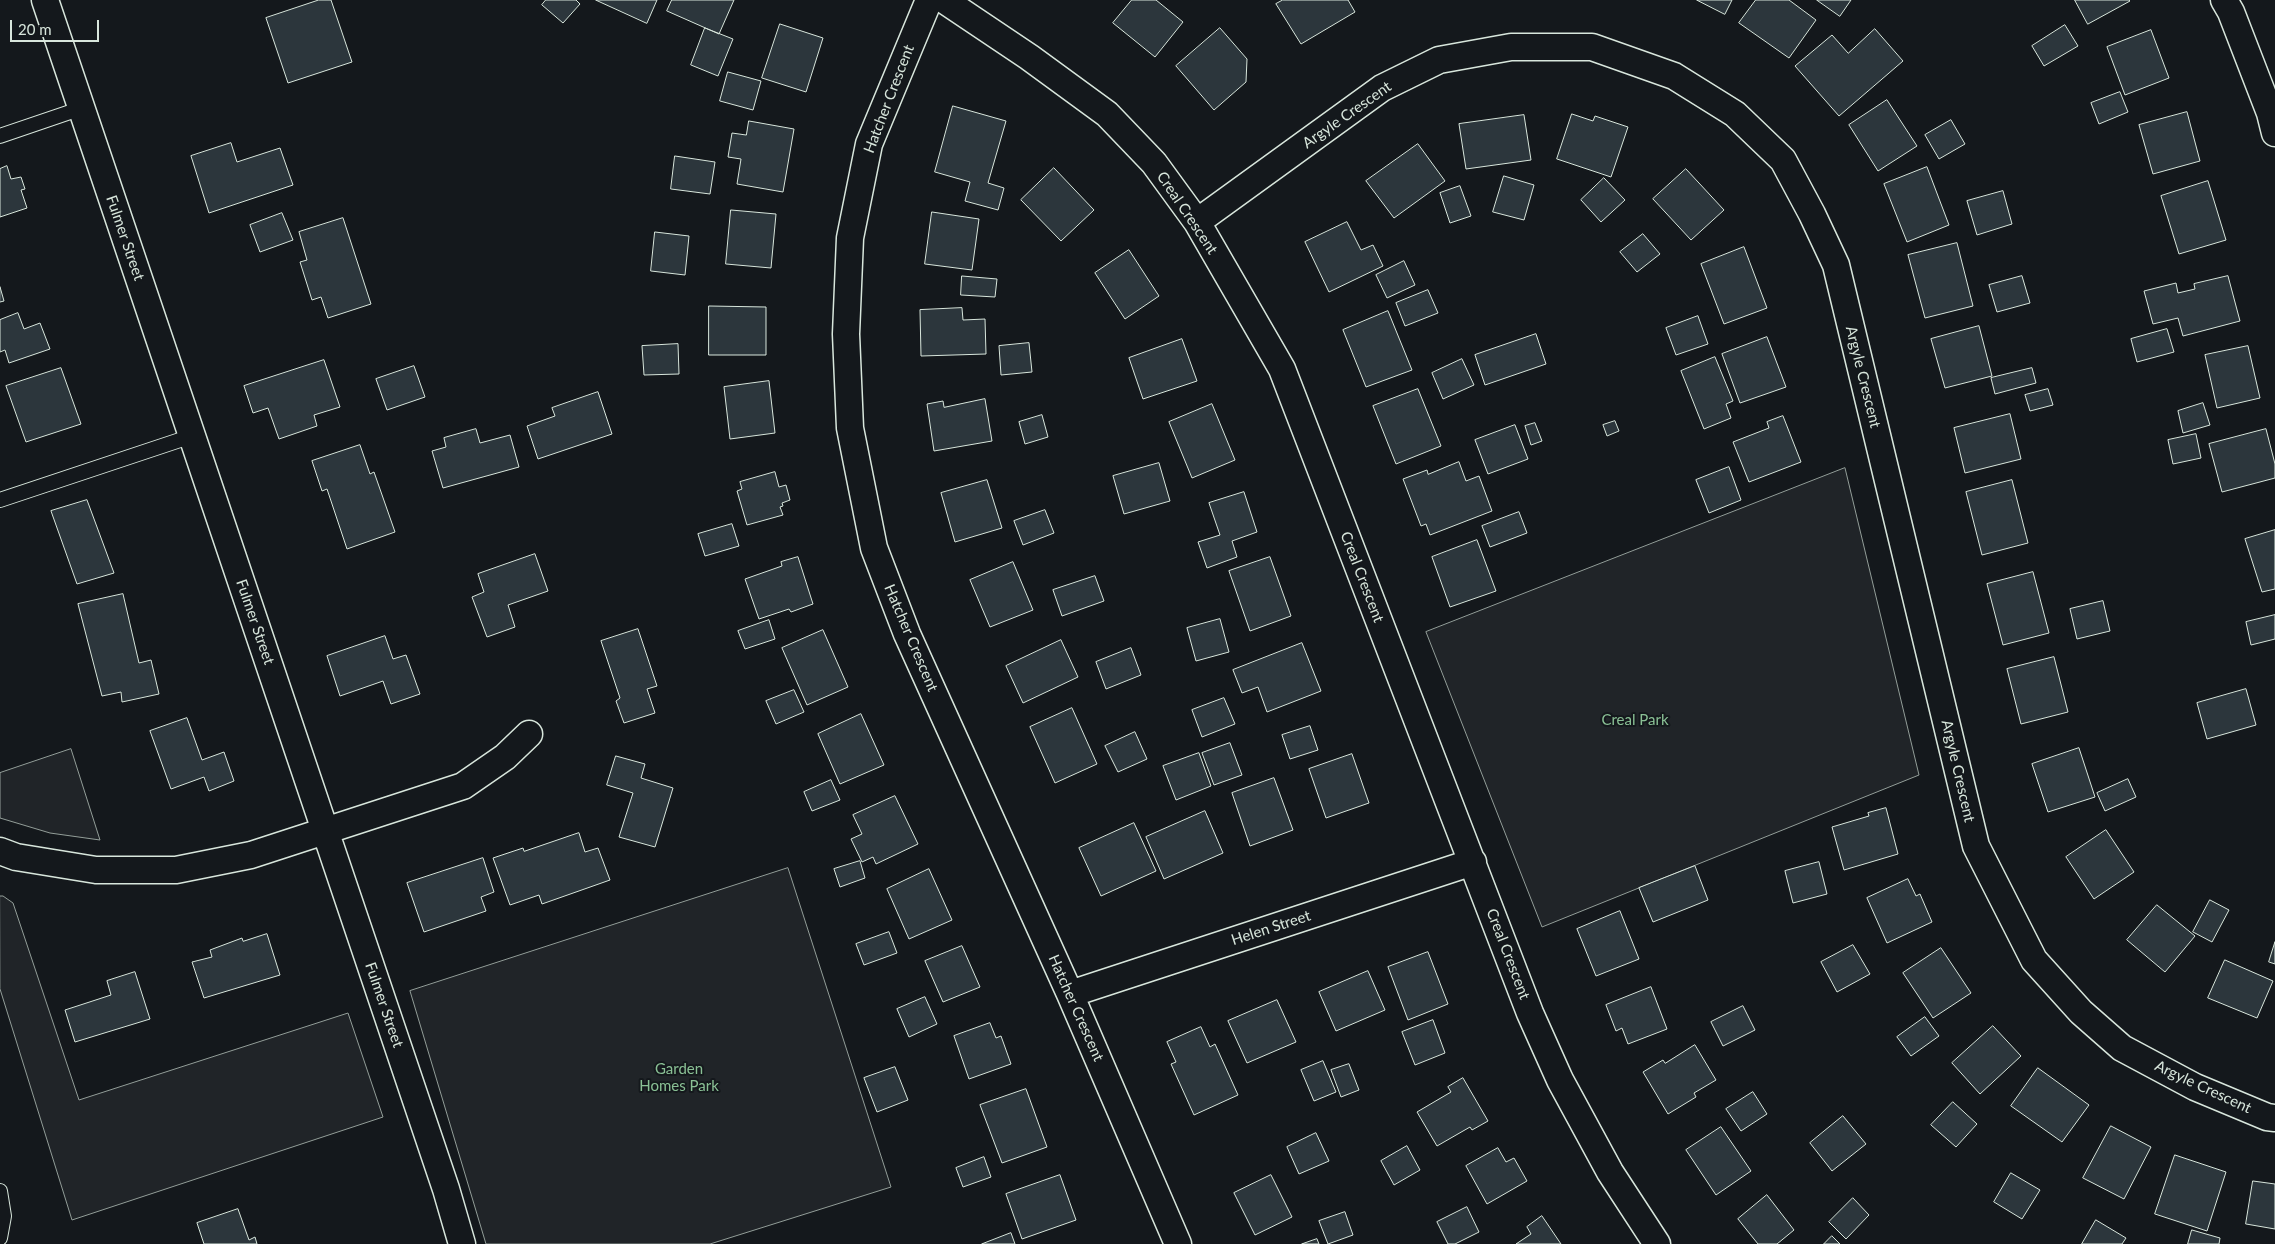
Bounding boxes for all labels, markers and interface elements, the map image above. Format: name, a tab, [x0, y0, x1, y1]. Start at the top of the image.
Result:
scale bar	[12, 10, 101, 42]
text: 20 m	[18, 20, 52, 38]
street label: Hatcher Crescent	[860, 42, 918, 156]
street label: Argyle Crescent	[1299, 78, 1395, 152]
street label: Creal Crescent	[1153, 168, 1221, 258]
street label: Fulmer Street	[102, 193, 148, 283]
street label: Argyle Crescent	[1842, 324, 1884, 430]
street label: Creal Crescent	[1336, 529, 1388, 625]
street label: Fulmer Street	[232, 577, 278, 667]
street label: Hatcher Crescent	[880, 582, 942, 694]
park label: Creal Park	[1601, 711, 1669, 729]
street label: Argyle Crescent	[1937, 718, 1979, 824]
street label: Creal Crescent	[1482, 906, 1534, 1002]
street label: Helen Street	[1229, 907, 1313, 949]
street label: Hatcher Crescent	[1044, 952, 1108, 1064]
street label: Fulmer Street	[361, 960, 407, 1050]
street label: Argyle Crescent	[2152, 1057, 2254, 1117]
park label: Garden Homes Park	[639, 1060, 719, 1095]

